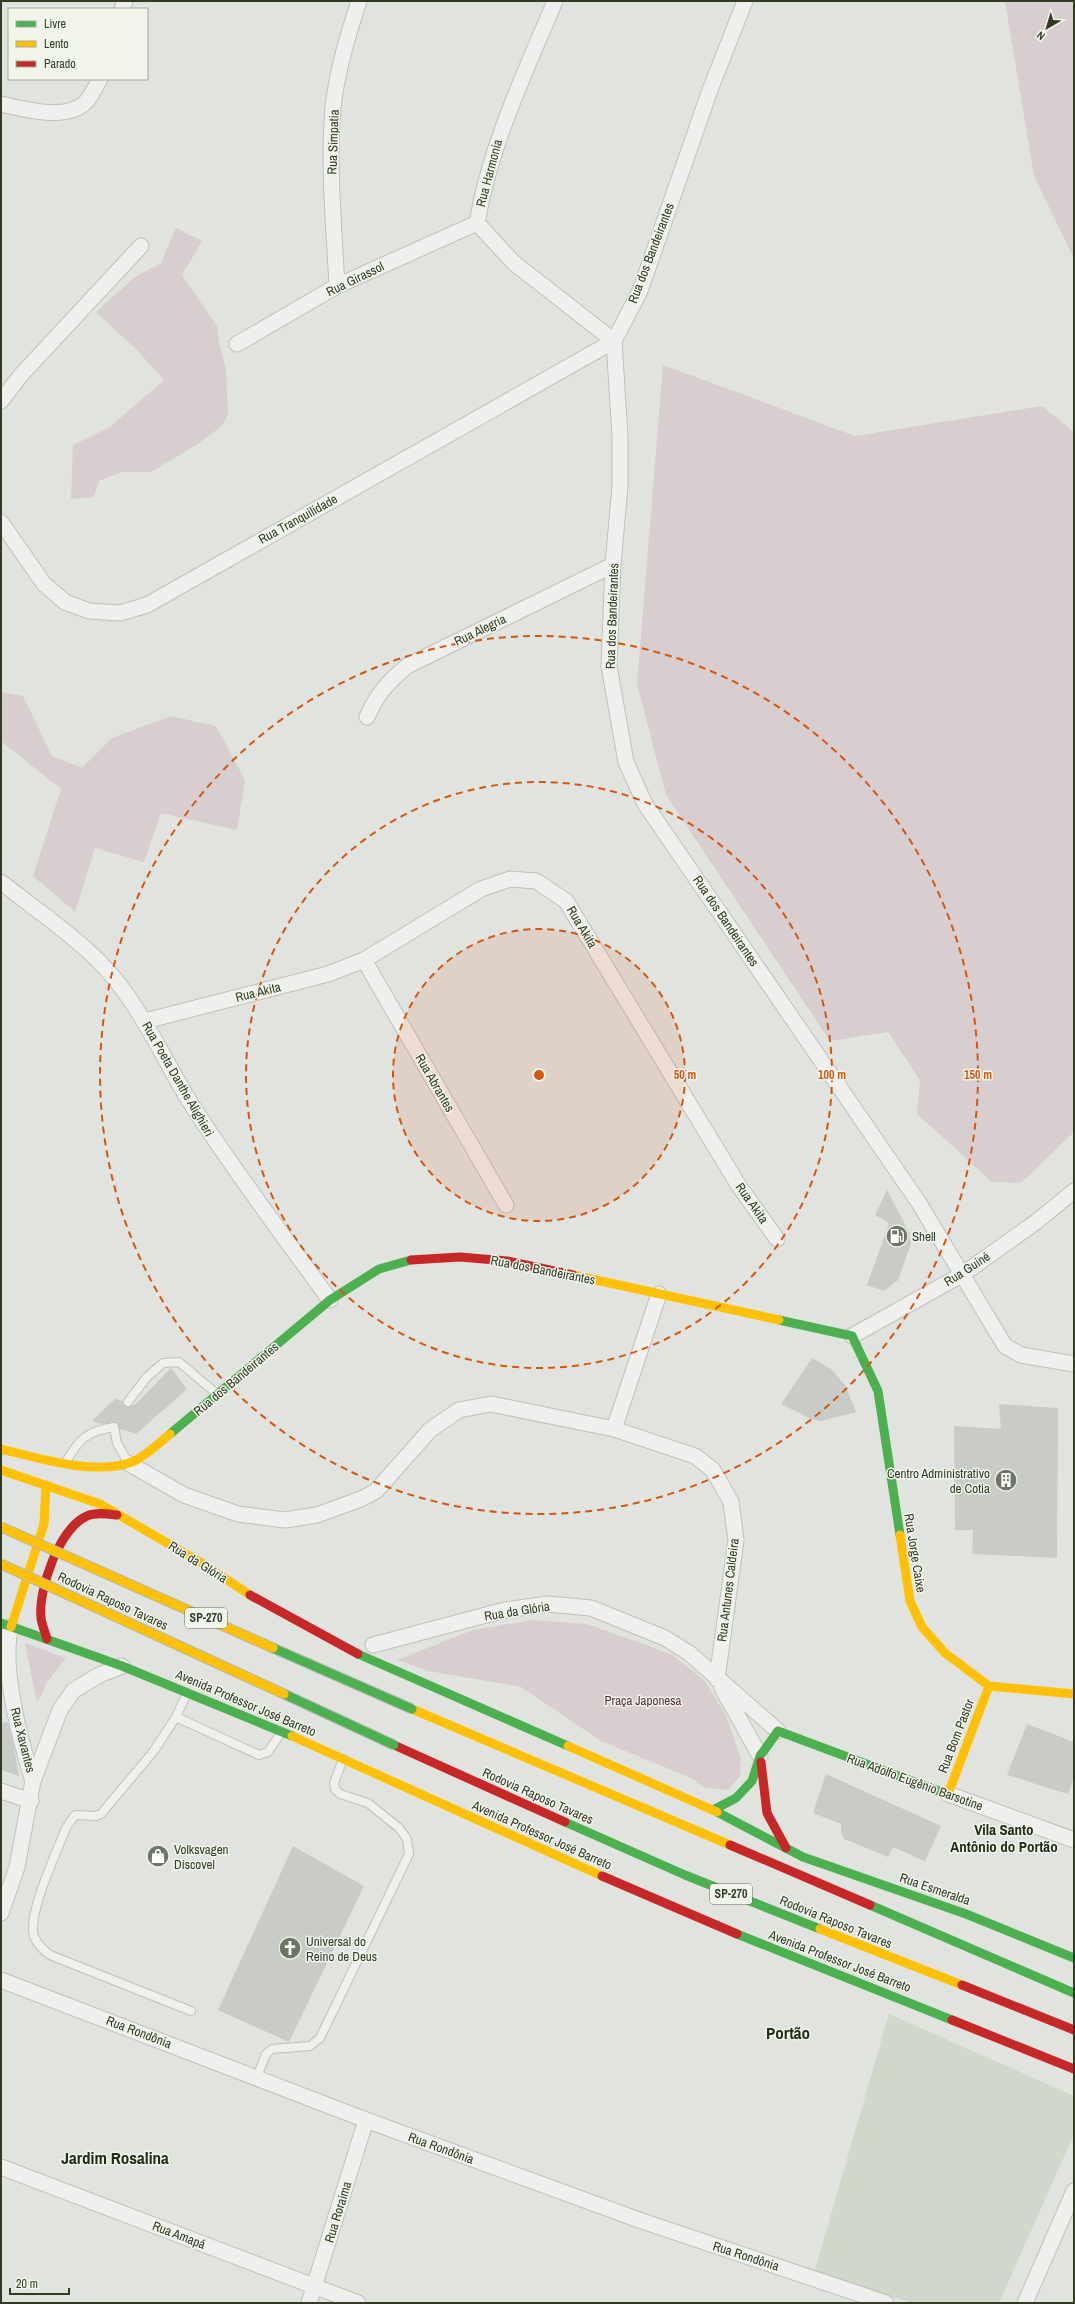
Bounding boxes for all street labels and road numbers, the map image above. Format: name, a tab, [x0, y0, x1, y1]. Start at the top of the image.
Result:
street label: Rua Simpatia	[323, 109, 343, 175]
street label: Rua Harmonia	[472, 137, 506, 209]
street label: Rua dos Bandeirantes	[624, 200, 678, 306]
street label: Rua Girassol	[323, 258, 387, 300]
street label: Rua Tranquilidade	[256, 490, 341, 548]
street label: Rua dos Bandeirantes	[602, 563, 622, 669]
street label: Rua Alegria	[451, 610, 509, 650]
street label: Rua dos Bandeirantes	[689, 872, 763, 970]
street label: Rua Akita	[563, 903, 601, 951]
street label: Rua Akita	[234, 978, 283, 1006]
street label: Rua Poeta Danthe Alighieri	[138, 1019, 218, 1139]
street label: Rua Abrantes	[411, 1051, 459, 1115]
street label: Rua Akita	[732, 1179, 772, 1227]
street label: Rua Guiné	[941, 1248, 993, 1290]
street label: Rua dos Bandeirantes	[489, 1252, 597, 1288]
street label: Rua dos Bandeirantes	[190, 1338, 282, 1420]
street label: Rua Jorge Caixe	[900, 1512, 930, 1594]
street label: Rua da Glória	[165, 1537, 231, 1587]
street label: Rua Antunes Caldeira	[713, 1537, 743, 1643]
street label: Rodovia Raposo Tavares	[55, 1568, 171, 1634]
street label: Rua da Glória	[483, 1597, 551, 1625]
road number: SP-270	[185, 1608, 227, 1628]
street label: Avenida Professor José Barreto	[172, 1665, 319, 1740]
street label: Rua Bom Pastor	[934, 1696, 978, 1776]
street label: Rua Xavantes	[7, 1706, 39, 1774]
street label: Rua Adolfo Eugênio Barsotine	[845, 1749, 985, 1815]
street label: Rodovia Raposo Tavares	[480, 1764, 596, 1828]
street label: Avenida Professor José Barreto	[469, 1796, 614, 1873]
street label: Rua Esmeralda	[897, 1869, 973, 1909]
road number: SP-270	[710, 1884, 752, 1904]
street label: Rodovia Raposo Tavares	[777, 1892, 895, 1952]
street label: Avenida Professor José Barreto	[766, 1926, 914, 1996]
street label: Rua Rondônia	[104, 2012, 174, 2052]
street label: Rua Rondônia	[406, 2128, 476, 2168]
street label: Rua Roraima	[321, 2179, 355, 2245]
street label: Rua Amapá	[150, 2217, 208, 2253]
street label: Rua Rondônia	[711, 2237, 781, 2275]

